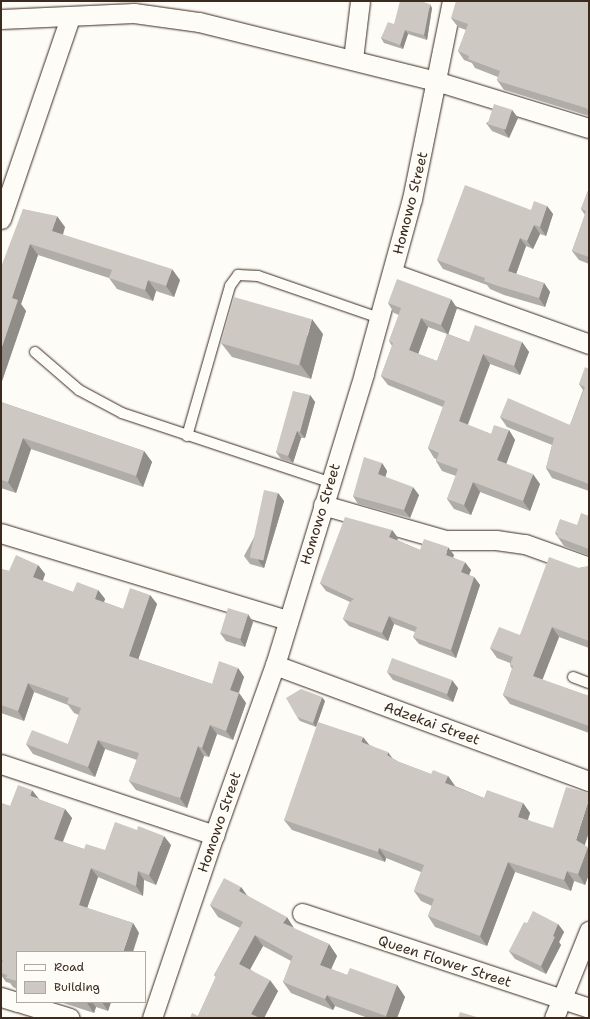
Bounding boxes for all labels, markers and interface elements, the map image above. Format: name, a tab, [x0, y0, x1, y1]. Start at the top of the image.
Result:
street label: Homowo Street	[389, 150, 431, 256]
street label: Homowo Street	[297, 461, 343, 567]
street label: Adzekai Street	[382, 698, 482, 748]
street label: Homowo Street	[194, 769, 244, 875]
street label: Queen Flower Street	[376, 932, 514, 990]
legend	[16, 951, 146, 1003]
text: Road	[54, 959, 84, 975]
text: Building	[54, 979, 100, 995]

